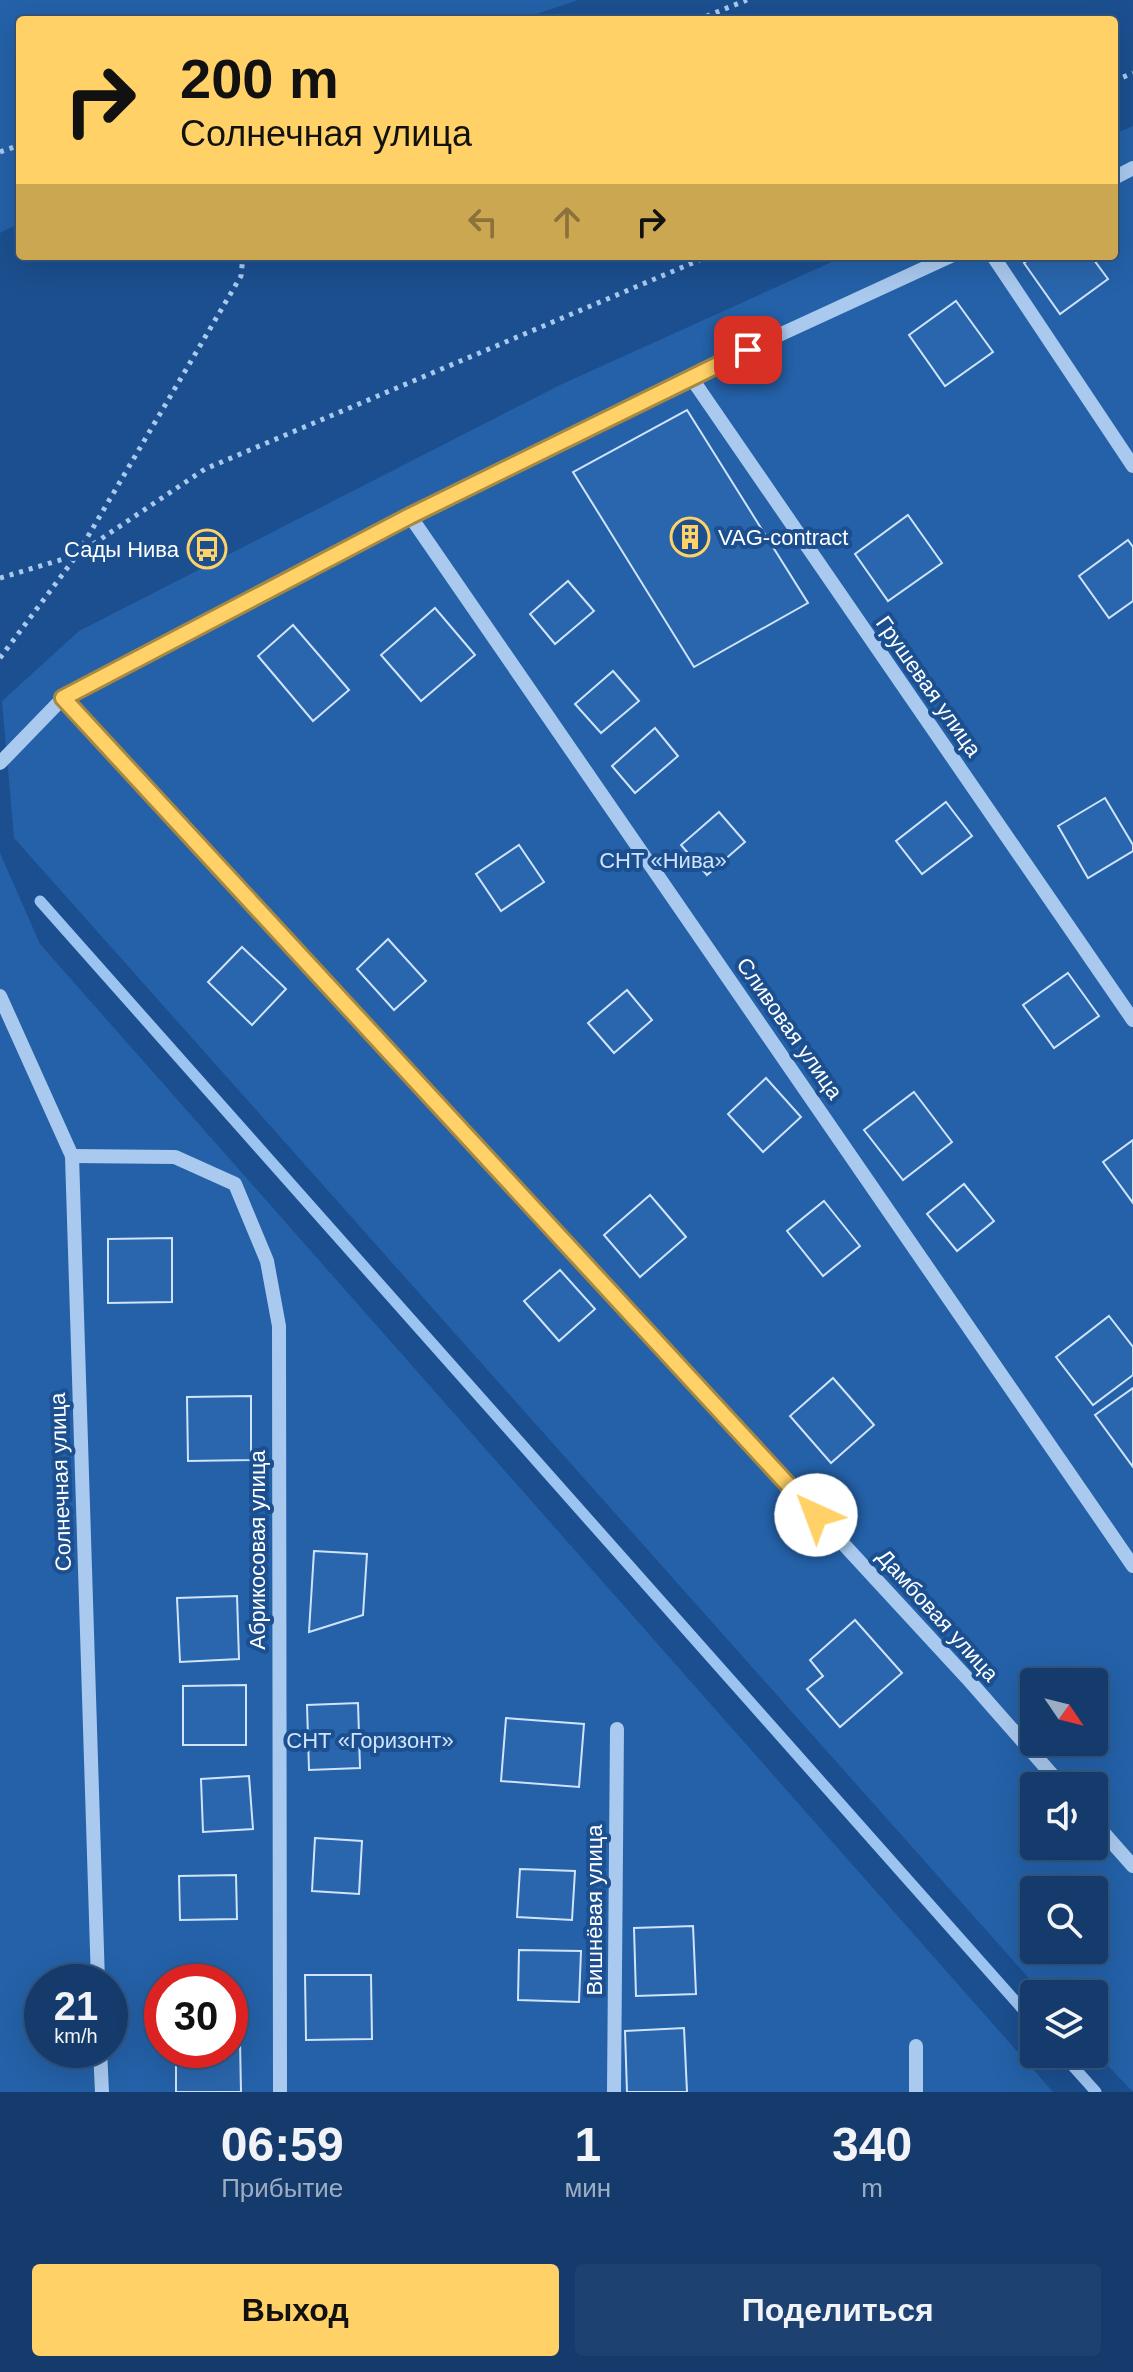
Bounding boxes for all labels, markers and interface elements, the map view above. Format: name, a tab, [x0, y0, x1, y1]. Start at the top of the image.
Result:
text: 200 m	[180, 47, 339, 110]
icon: right	[48, 48, 152, 152]
text: Солнечная улица	[180, 113, 472, 154]
icon: left	[461, 200, 505, 244]
icon: ahead	[545, 200, 589, 244]
icon: right	[629, 200, 673, 244]
pin	[714, 316, 782, 384]
icon: arrive	[726, 328, 770, 372]
building icon: VAG-contract	[669, 516, 711, 558]
place label: VAG-contract	[718, 525, 848, 550]
bus stop icon: Сады Нива	[186, 528, 228, 570]
place label: Сады Нива	[64, 537, 180, 562]
street label: Грушевая улица	[871, 611, 987, 762]
park label: СНТ «Нива»	[599, 848, 727, 873]
street label: Сливовая улица	[731, 953, 848, 1104]
street label: Солнечная улица	[45, 1392, 76, 1572]
street label: Абрикосовая улица	[245, 1449, 270, 1650]
position arrow	[774, 1473, 858, 1557]
street label: Дамбовая улица	[872, 1544, 1004, 1687]
north arrow	[1020, 1668, 1108, 1756]
map controls	[1020, 1668, 1108, 2068]
park label: СНТ «Горизонт»	[286, 1728, 454, 1753]
button: sound	[1020, 1772, 1108, 1860]
street label: Вишнёвая улица	[582, 1824, 607, 1996]
button: search	[1020, 1876, 1108, 1964]
speed limit sign: 30	[144, 1964, 248, 2068]
button: layers	[1020, 1980, 1108, 2068]
text: 21	[54, 1984, 98, 2028]
text: km/h	[54, 2025, 98, 2047]
text: 06:59	[221, 2118, 344, 2171]
text: 1	[574, 2118, 601, 2171]
text: 340	[832, 2118, 912, 2171]
text: Прибытие	[221, 2173, 343, 2203]
text: мин	[564, 2173, 611, 2203]
text: m	[861, 2173, 883, 2203]
button: Выход	[32, 2264, 559, 2356]
button: Поделиться	[575, 2264, 1101, 2356]

